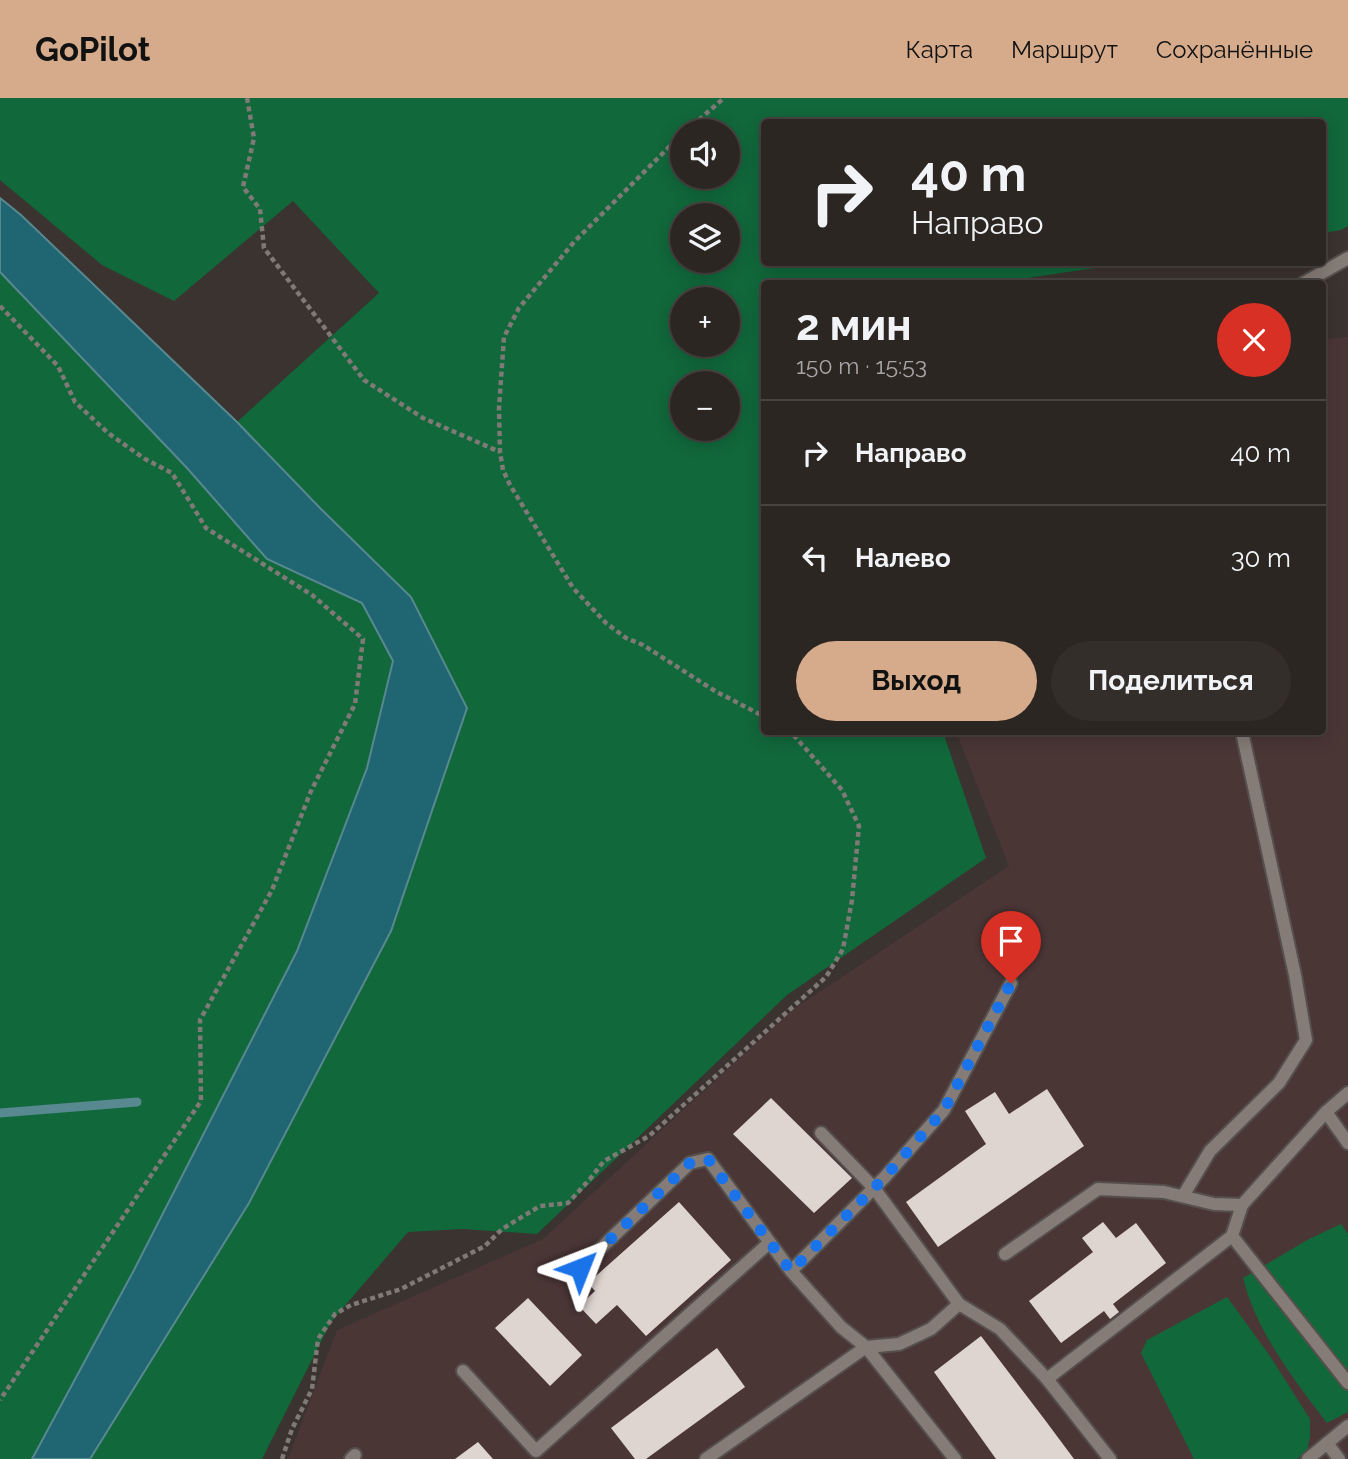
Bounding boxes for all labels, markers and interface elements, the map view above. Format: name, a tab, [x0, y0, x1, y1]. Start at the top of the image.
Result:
text: GoPilot	[35, 30, 150, 69]
text: Карта	[905, 35, 973, 64]
text: Маршрут	[1011, 35, 1118, 64]
text: Сохранённые	[1156, 35, 1313, 64]
map controls	[670, 119, 740, 441]
button: sound	[670, 119, 740, 189]
text: 40 m	[911, 145, 1026, 202]
icon: right	[796, 147, 887, 238]
button: layers	[670, 203, 740, 273]
text: Направо	[911, 204, 1043, 241]
button: +	[670, 287, 740, 357]
text: 2 мин	[796, 301, 912, 350]
button: close	[1217, 303, 1291, 377]
text: 150 m · 15:53	[796, 352, 927, 379]
button: −	[670, 371, 740, 441]
icon: right	[796, 434, 834, 472]
text: Направо	[855, 438, 966, 468]
text: 40 m	[1230, 438, 1291, 468]
icon: left	[796, 539, 834, 577]
text: Налево	[855, 543, 951, 573]
text: 30 m	[1231, 543, 1291, 573]
button: Выход	[796, 641, 1037, 721]
button: Поделиться	[1051, 641, 1291, 721]
pin	[981, 911, 1041, 983]
icon: arrive	[992, 922, 1030, 960]
position arrow	[543, 1231, 617, 1305]

